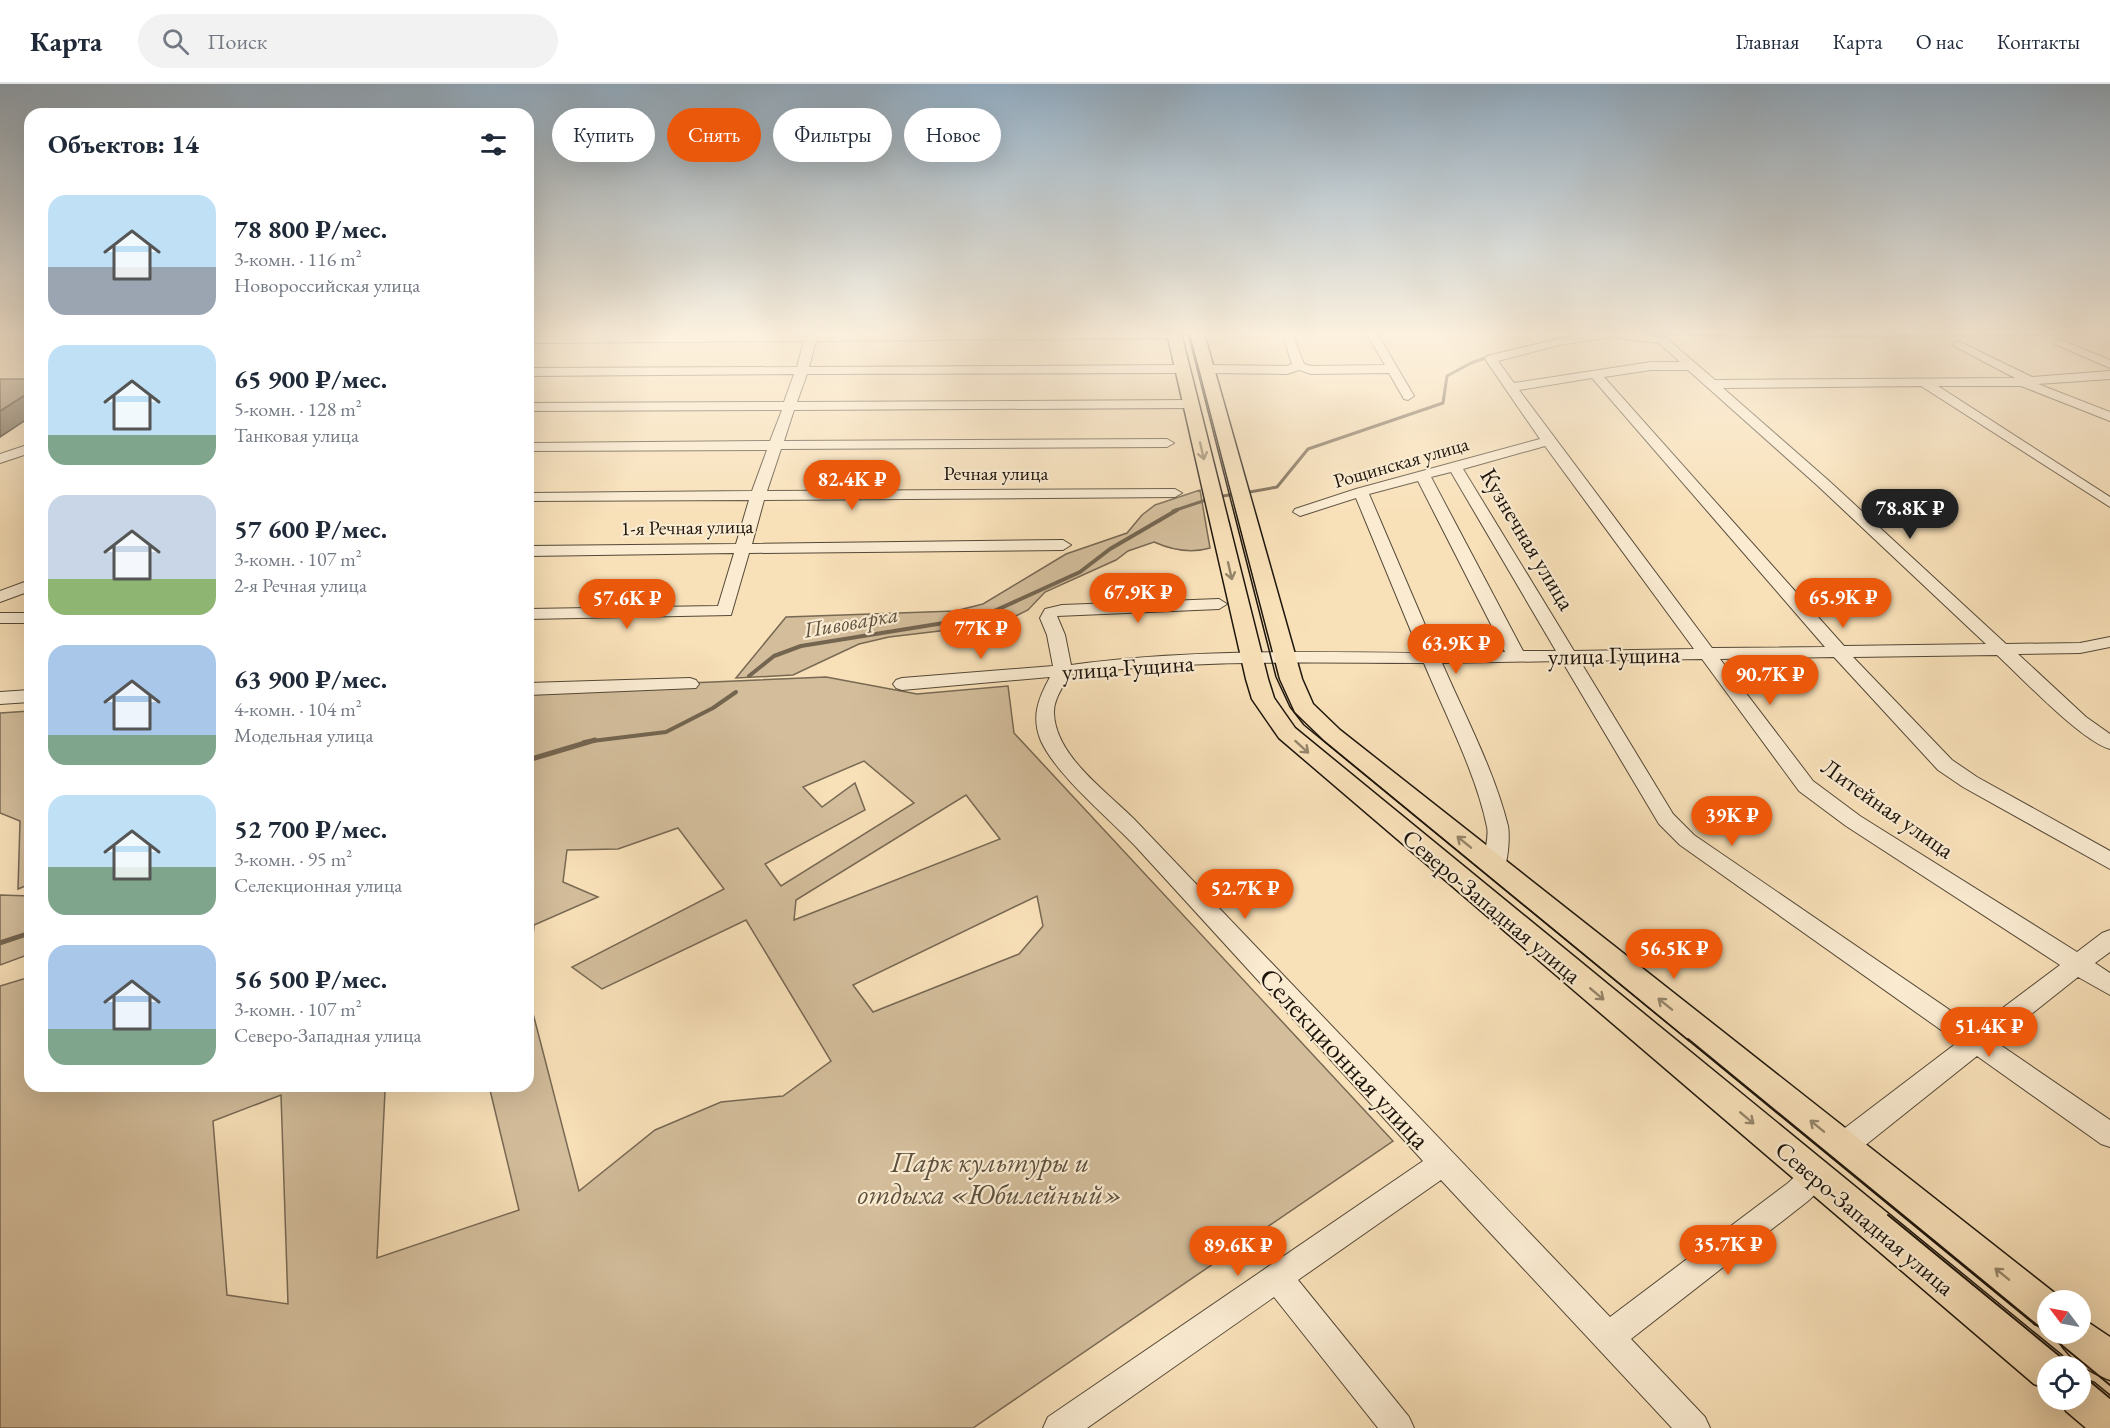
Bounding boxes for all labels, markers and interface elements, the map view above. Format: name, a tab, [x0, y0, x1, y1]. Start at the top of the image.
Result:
search box	[138, 14, 558, 68]
text: Карта	[30, 23, 102, 59]
icon: search	[159, 25, 192, 58]
text: Поиск	[207, 27, 267, 56]
text: Главная	[1735, 28, 1799, 55]
text: Карта	[1832, 28, 1883, 55]
text: О нас	[1916, 28, 1964, 55]
text: Контакты	[1997, 28, 2080, 55]
chip: Купить	[552, 108, 655, 162]
chip: Снять	[667, 108, 761, 162]
chip: Фильтры	[773, 108, 892, 162]
chip: Новое	[904, 108, 1001, 162]
text: Объектов: 14	[48, 127, 199, 161]
icon: filters	[477, 128, 510, 161]
text: 78 800 ₽/мес.	[234, 212, 387, 246]
icon: home	[96, 219, 168, 291]
text: 3-комн. · 116 m²	[234, 246, 362, 272]
text: Новороссийская улица	[234, 272, 420, 298]
text: 65 900 ₽/мес.	[234, 362, 387, 396]
icon: home	[96, 369, 168, 441]
text: 5-комн. · 128 m²	[234, 396, 362, 422]
text: Танковая улица	[234, 422, 359, 448]
street label: Рощинская улица	[1330, 430, 1472, 494]
one-way arrow	[1197, 441, 1208, 460]
pin: 82.4K ₽	[797, 460, 907, 511]
street label: Речная улица	[944, 460, 1048, 486]
street label: Кузнечная улица	[1473, 462, 1583, 616]
text: 82.4K ₽	[818, 466, 886, 492]
pin: 78.8K ₽	[1855, 489, 1965, 540]
text: 78.8K ₽	[1876, 495, 1944, 521]
text: 57 600 ₽/мес.	[234, 512, 387, 546]
street label: 1-я Речная улица	[620, 513, 754, 541]
icon: home	[96, 519, 168, 591]
text: 3-комн. · 107 m²	[234, 546, 362, 572]
one-way arrow	[1225, 561, 1237, 580]
text: 2-я Речная улица	[234, 572, 367, 598]
pin: 67.9K ₽	[1083, 573, 1193, 624]
pin: 65.9K ₽	[1788, 578, 1898, 629]
pin: 57.6K ₽	[572, 579, 682, 630]
text: 67.9K ₽	[1104, 579, 1172, 605]
text: 65.9K ₽	[1809, 584, 1877, 610]
text: 57.6K ₽	[593, 585, 661, 611]
water label: Пивоварка	[800, 599, 901, 645]
pin: 77K ₽	[939, 609, 1023, 660]
text: 77K ₽	[954, 615, 1008, 641]
pin: 63.9K ₽	[1401, 624, 1511, 675]
text: 63.9K ₽	[1422, 630, 1490, 656]
street label: улица Гущина	[1547, 638, 1681, 672]
street label: улица Гущина	[1061, 647, 1196, 687]
pin: 90.7K ₽	[1715, 655, 1825, 706]
text: 90.7K ₽	[1736, 661, 1804, 687]
text: 63 900 ₽/мес.	[234, 662, 387, 696]
icon: home	[96, 669, 168, 741]
text: 4-комн. · 104 m²	[234, 696, 362, 722]
text: Модельная улица	[234, 722, 373, 748]
one-way arrow	[1295, 740, 1310, 754]
street label: Литейная улица	[1816, 751, 1961, 865]
pin: 39K ₽	[1690, 796, 1774, 847]
text: 39K ₽	[1705, 802, 1759, 828]
text: 52 700 ₽/мес.	[234, 812, 387, 846]
icon: home	[96, 819, 168, 891]
street label: Северо-Западная улица	[1396, 822, 1588, 990]
one-way arrow	[1457, 835, 1473, 848]
text: 3-комн. · 95 m²	[234, 846, 352, 872]
pin: 52.7K ₽	[1190, 869, 1300, 920]
text: Селекционная улица	[234, 872, 402, 898]
text: 52.7K ₽	[1211, 875, 1279, 901]
pin: 56.5K ₽	[1619, 929, 1729, 980]
text: 56.5K ₽	[1640, 935, 1708, 961]
street label: Селекционная улица	[1252, 960, 1439, 1157]
text: 56 500 ₽/мес.	[234, 962, 387, 996]
icon: home	[96, 969, 168, 1041]
one-way arrow	[1589, 987, 1605, 1000]
text: 3-комн. · 107 m²	[234, 996, 362, 1022]
one-way arrow	[1658, 997, 1674, 1010]
pin: 51.4K ₽	[1934, 1007, 2044, 1058]
text: 51.4K ₽	[1955, 1013, 2023, 1039]
text: Северо-Западная улица	[234, 1022, 421, 1048]
one-way arrow	[1739, 1112, 1755, 1125]
one-way arrow	[1809, 1119, 1825, 1132]
street label: Северо-Западная улица	[1769, 1134, 1961, 1302]
park label: Парк культуры и отдыха «Юбилейный»	[858, 1144, 1122, 1212]
pin: 35.7K ₽	[1673, 1225, 1783, 1276]
pin: 89.6K ₽	[1183, 1226, 1293, 1277]
text: 35.7K ₽	[1694, 1231, 1762, 1257]
text: 89.6K ₽	[1204, 1232, 1272, 1258]
one-way arrow	[1994, 1268, 2010, 1281]
north arrow	[2037, 1290, 2091, 1344]
map controls	[2037, 1290, 2091, 1410]
button: locate	[2037, 1356, 2091, 1410]

